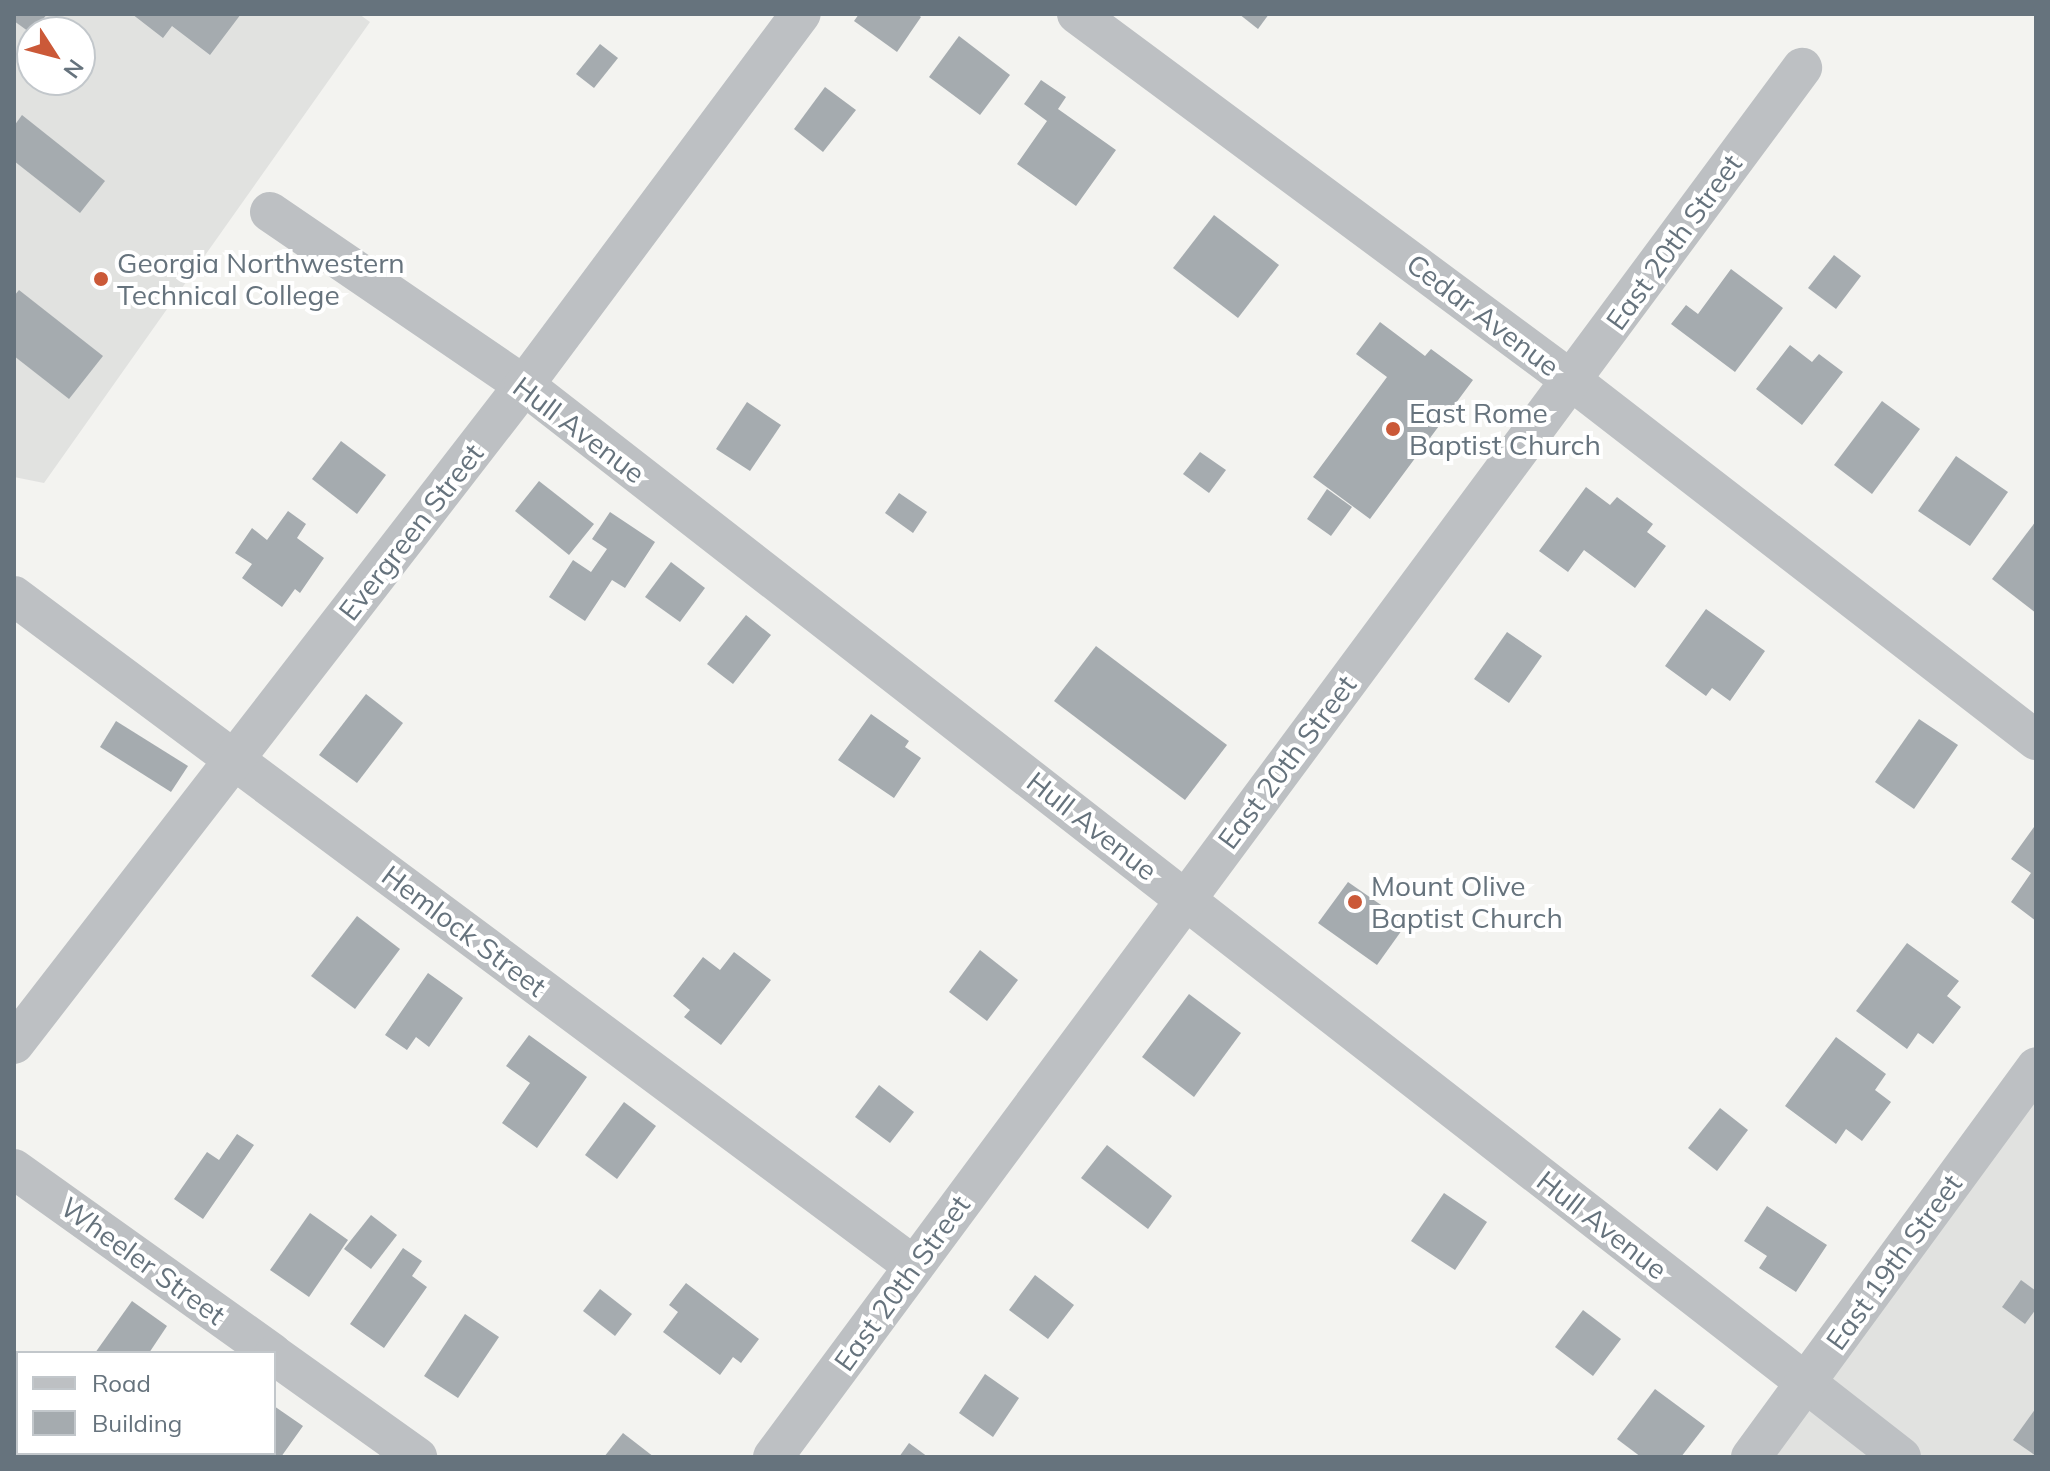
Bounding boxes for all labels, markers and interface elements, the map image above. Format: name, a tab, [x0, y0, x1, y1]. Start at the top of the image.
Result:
north arrow	[16, 16, 96, 96]
text: N	[58, 54, 90, 84]
street label: East 20th Street	[1599, 148, 1749, 336]
place label: Georgia Northwestern Technical College	[117, 246, 405, 312]
street label: Cedar Avenue	[1400, 247, 1566, 383]
marker: Georgia Northwestern Technical College	[92, 270, 110, 288]
street label: Hull Avenue	[507, 370, 651, 490]
place label: East Rome Baptist Church	[1409, 396, 1601, 462]
marker: East Rome Baptist Church	[1384, 420, 1402, 438]
street label: Evergreen Street	[332, 437, 490, 627]
street label: East 20th Street	[1211, 669, 1363, 855]
street label: Hull Avenue	[1020, 765, 1164, 887]
street label: Hemlock Street	[375, 858, 553, 1004]
place label: Mount Olive Baptist Church	[1371, 869, 1563, 935]
marker: Mount Olive Baptist Church	[1346, 893, 1364, 911]
street label: Hull Avenue	[1530, 1164, 1674, 1286]
street label: East 19th Street	[1819, 1168, 1969, 1356]
street label: East 20th Street	[827, 1189, 977, 1377]
street label: Wheeler Street	[54, 1190, 232, 1332]
legend	[16, 1351, 276, 1455]
text: Road	[92, 1368, 151, 1398]
text: Building	[92, 1408, 182, 1438]

